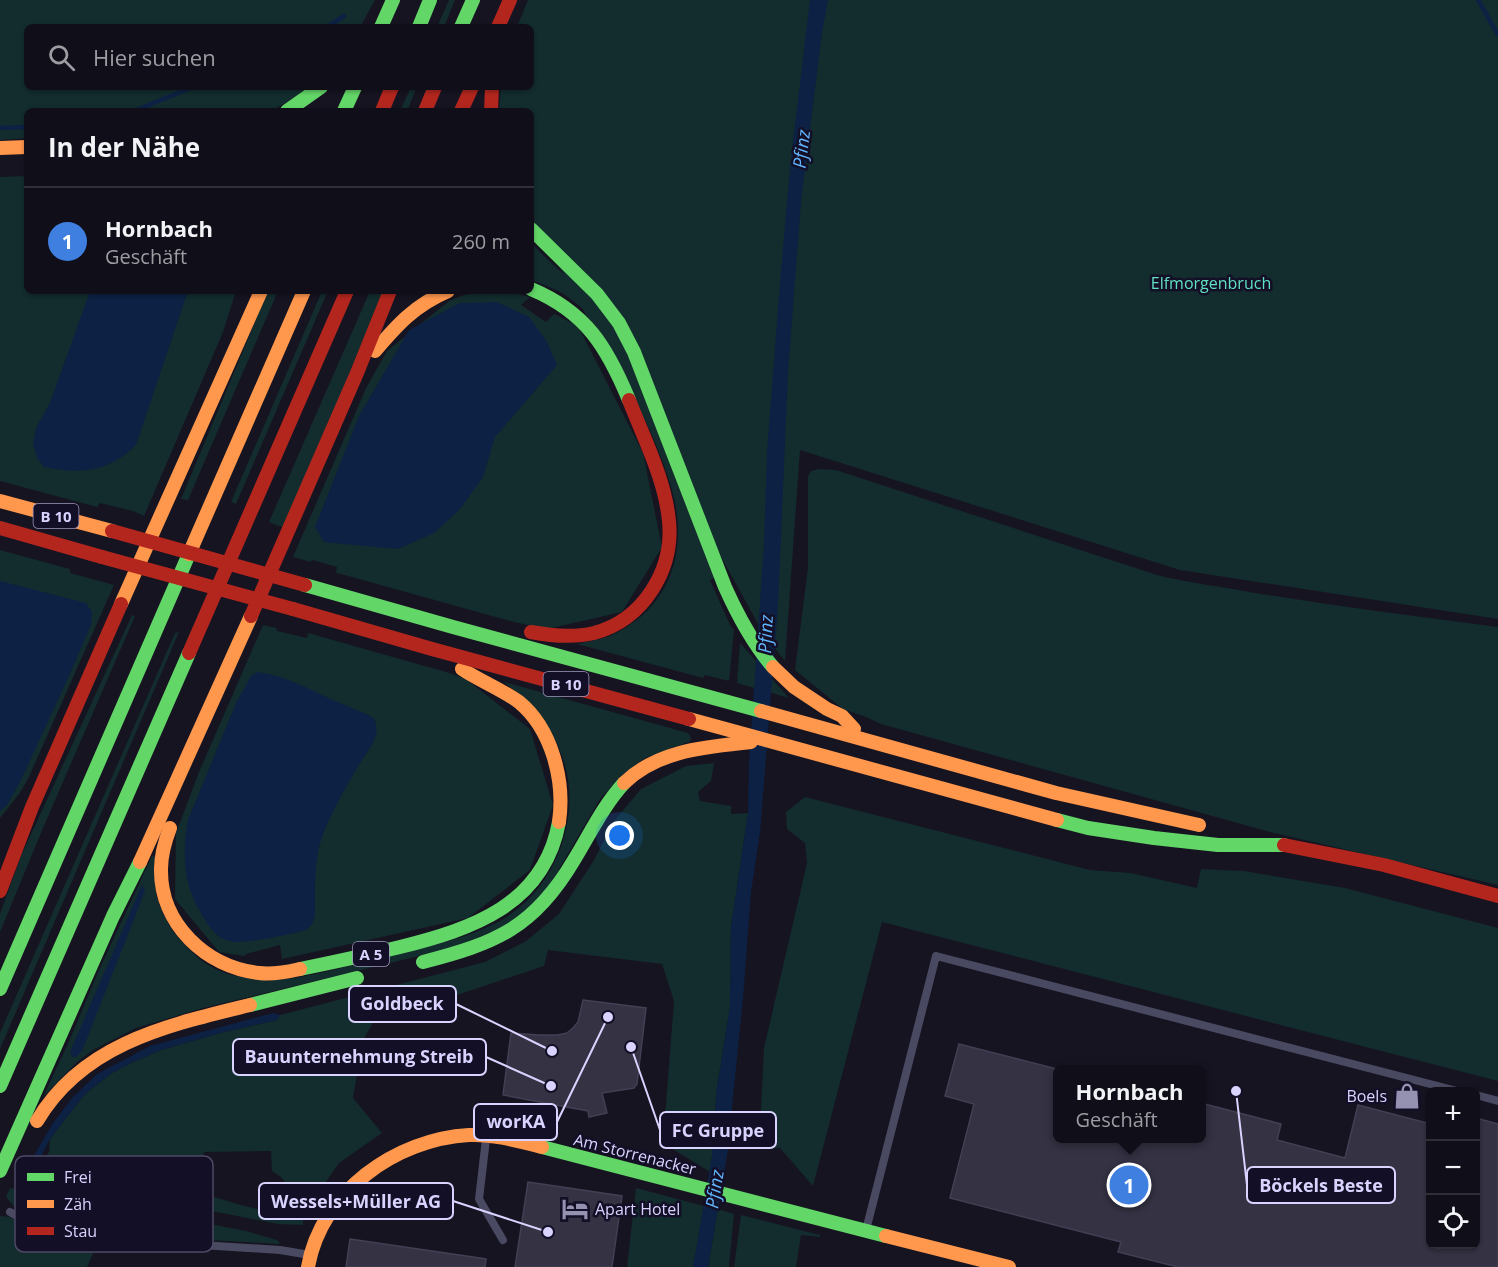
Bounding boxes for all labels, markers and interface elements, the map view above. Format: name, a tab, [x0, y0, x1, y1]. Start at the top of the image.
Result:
search box	[24, 24, 534, 90]
icon: search	[45, 41, 78, 74]
text: Hier suchen	[93, 42, 216, 72]
water label: Pfinz	[787, 128, 815, 170]
text: In der Nähe	[48, 129, 200, 165]
text: Hornbach	[105, 213, 213, 243]
text: 1	[62, 228, 73, 255]
text: 260 m	[452, 228, 510, 255]
text: Geschäft	[105, 243, 187, 270]
park label: Elfmorgenbruch	[1151, 272, 1271, 294]
road number: B 10	[34, 504, 78, 528]
water label: Pfinz	[752, 614, 778, 654]
road number: B 10	[544, 672, 588, 696]
your location	[605, 821, 634, 850]
road number: A 5	[353, 942, 389, 966]
callout: Goldbeck	[349, 986, 456, 1022]
text: Goldbeck	[360, 991, 445, 1015]
callout: Bauunternehmung Streib	[233, 1039, 486, 1075]
text: Bauunternehmung Streib	[245, 1044, 473, 1068]
popup	[1053, 1065, 1206, 1143]
text: Hornbach	[1076, 1076, 1183, 1106]
shop icon: Boels	[1392, 1081, 1422, 1111]
place label: Boels	[1346, 1085, 1387, 1107]
map controls	[1426, 1087, 1480, 1249]
button: +	[1426, 1087, 1480, 1141]
callout: worKA	[474, 1104, 557, 1140]
text: Geschäft	[1076, 1106, 1158, 1133]
text: worKA	[486, 1109, 546, 1133]
callout: FC Gruppe	[660, 1112, 776, 1148]
text: FC Gruppe	[672, 1118, 764, 1142]
street label: Am Storrenacker	[571, 1128, 699, 1180]
button: −	[1426, 1141, 1480, 1195]
legend	[15, 1156, 213, 1252]
pin: 1	[1110, 1162, 1148, 1208]
text: Frei	[64, 1166, 92, 1188]
callout: Böckels Beste	[1247, 1167, 1395, 1203]
water label: Pfinz	[699, 1168, 729, 1210]
text: Böckels Beste	[1259, 1173, 1383, 1197]
callout: Wessels+Müller AG	[259, 1183, 453, 1219]
text: Wessels+Müller AG	[271, 1189, 441, 1213]
text: Zäh	[64, 1193, 92, 1215]
hotel icon: Apart Hotel	[560, 1194, 590, 1224]
button: locate	[1426, 1195, 1480, 1249]
place label: Apart Hotel	[595, 1198, 680, 1220]
text: Stau	[64, 1220, 97, 1242]

